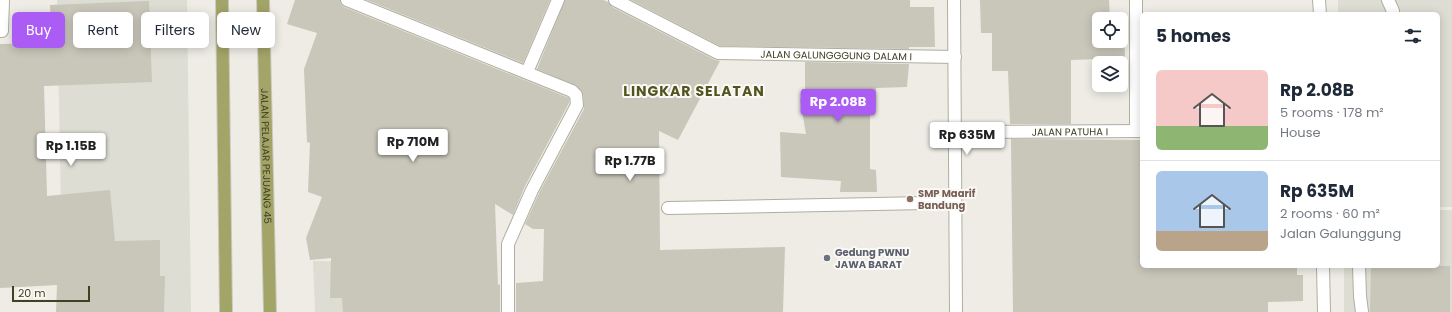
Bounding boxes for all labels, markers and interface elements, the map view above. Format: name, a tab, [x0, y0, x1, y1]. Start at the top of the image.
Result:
chip: Buy	[12, 12, 65, 48]
chip: Rent	[73, 12, 133, 48]
chip: Filters	[141, 12, 209, 48]
chip: New	[217, 12, 275, 48]
map controls	[1092, 12, 1128, 92]
button: locate	[1092, 12, 1128, 48]
text: 5 homes	[1156, 24, 1231, 48]
icon: filters	[1402, 25, 1424, 47]
street label: JALAN GALUNGGGUNG DALAM I	[760, 46, 912, 64]
button: layers	[1092, 56, 1128, 92]
text: Rp 2.08B	[1280, 78, 1354, 102]
district label: LINGKAR SELATAN	[623, 81, 765, 101]
icon: home	[1188, 86, 1236, 134]
street label: JALAN PELAJAR PEJUANG 45	[257, 88, 276, 224]
pin: Rp 2.08B	[797, 89, 879, 123]
text: Rp 2.08B	[810, 92, 866, 111]
text: 5 rooms · 178 m²	[1280, 103, 1384, 122]
pin: Rp 635M	[930, 122, 1004, 156]
text: House	[1280, 123, 1320, 142]
street label: JALAN PATUHA I	[1032, 124, 1108, 139]
text: Rp 635M	[939, 125, 995, 144]
pin: Rp 710M	[376, 129, 450, 163]
text: Rp 710M	[387, 132, 439, 151]
pin: Rp 1.15B	[30, 133, 112, 167]
text: Rp 1.15B	[46, 136, 96, 155]
pin: Rp 1.77B	[589, 148, 671, 182]
text: Rp 1.77B	[604, 151, 656, 170]
text: Rp 635M	[1280, 179, 1354, 203]
place label: SMP Maarif Bandung	[918, 186, 976, 213]
icon: home	[1188, 187, 1236, 235]
marker: SMP Maarif Bandung	[905, 194, 915, 204]
text: 2 rooms · 60 m²	[1280, 204, 1380, 223]
text: Jalan Galunggung	[1280, 224, 1401, 243]
place label: Gedung PWNU JAWA BARAT	[835, 245, 909, 272]
marker: Gedung PWNU JAWA BARAT	[822, 253, 832, 263]
scale bar	[12, 284, 90, 303]
text: 20 m	[18, 285, 46, 301]

